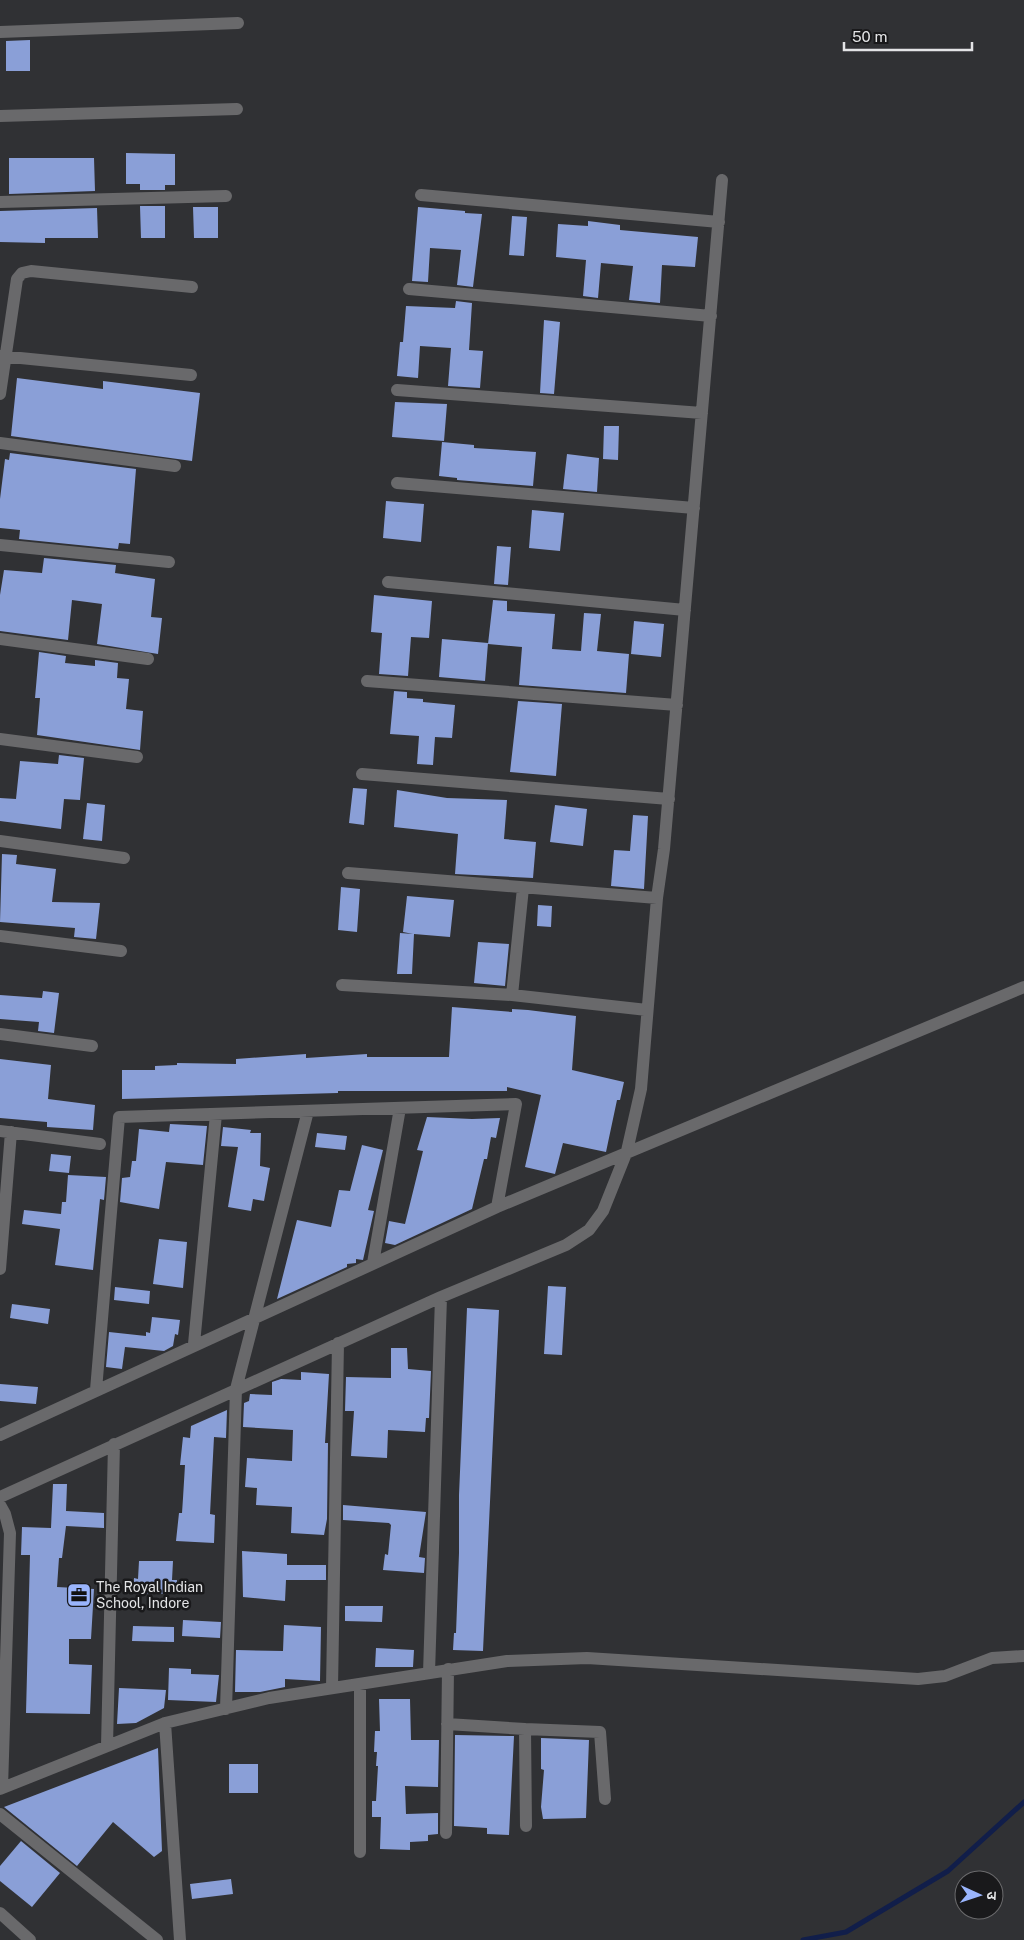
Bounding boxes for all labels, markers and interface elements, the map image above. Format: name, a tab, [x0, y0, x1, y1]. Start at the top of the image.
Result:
scale bar	[844, 20, 972, 52]
text: 50 m	[852, 28, 887, 45]
place label: The Royal Indian School, Indore	[96, 1579, 203, 1611]
office icon: The Royal Indian School, Indore	[66, 1582, 92, 1608]
north arrow	[954, 1870, 1004, 1920]
text: उ	[984, 1891, 1000, 1901]

